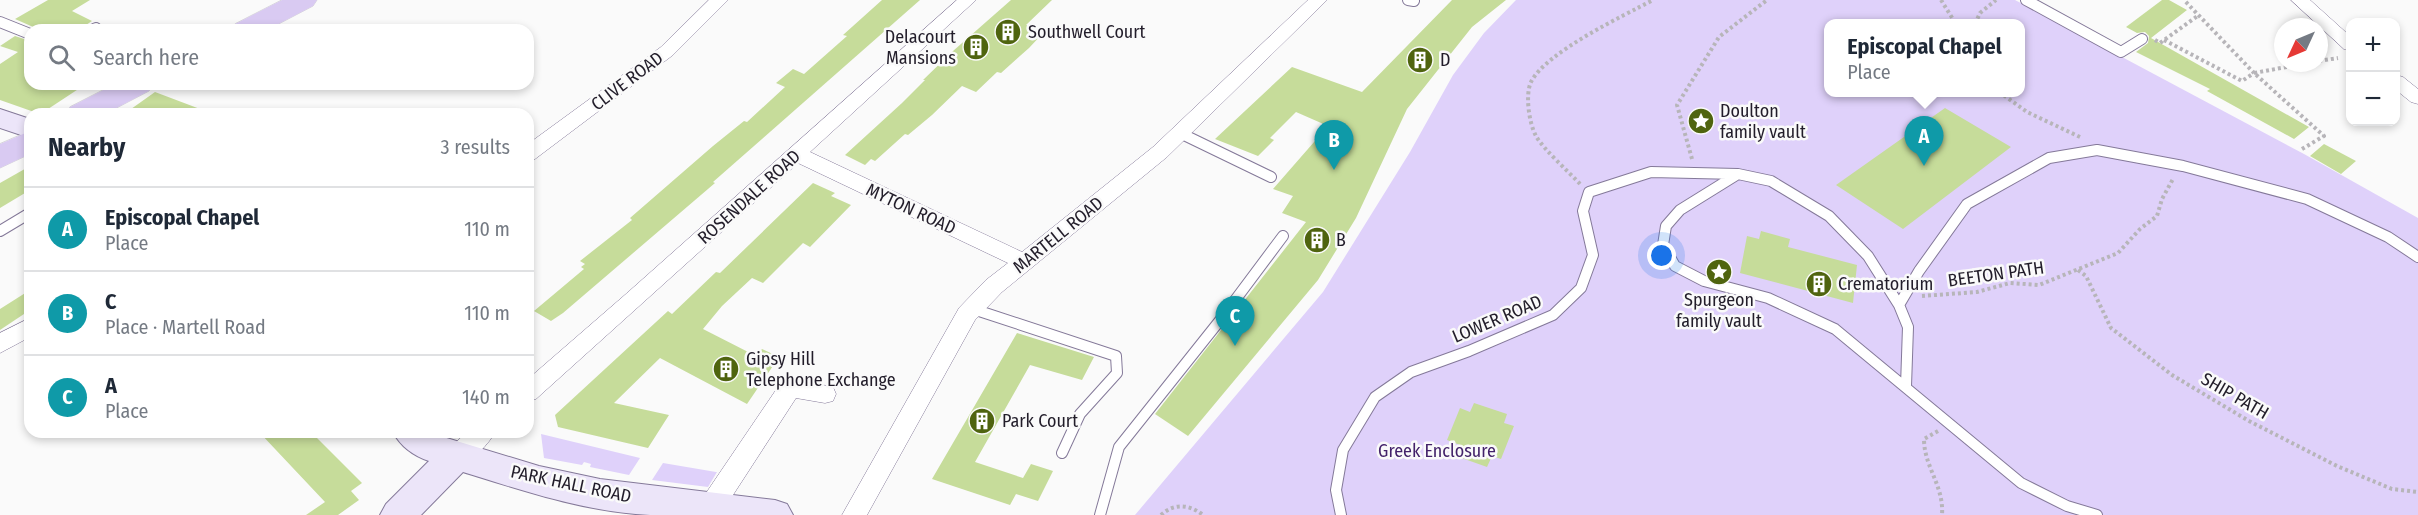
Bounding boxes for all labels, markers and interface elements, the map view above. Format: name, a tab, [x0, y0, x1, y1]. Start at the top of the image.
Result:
building icon: Southwell Court	[993, 17, 1023, 47]
north arrow	[2274, 18, 2328, 72]
map controls	[2346, 18, 2400, 126]
button: +	[2346, 18, 2400, 72]
popup	[1824, 19, 2025, 97]
place label: Southwell Court	[1028, 21, 1146, 43]
search box	[24, 24, 534, 90]
place label: Delacourt Mansions	[885, 26, 956, 69]
building icon: Delacourt Mansions	[961, 32, 991, 62]
text: Episcopal Chapel	[1847, 33, 2002, 60]
icon: search	[45, 41, 78, 74]
text: Search here	[93, 44, 199, 71]
building icon: D	[1405, 45, 1435, 75]
street label: CLIVE ROAD	[587, 47, 667, 115]
place label: D	[1440, 49, 1450, 71]
text: Place	[1847, 60, 1891, 84]
button: −	[2346, 72, 2400, 126]
place label: Doulton family vault	[1720, 100, 1806, 143]
place icon: Doulton family vault	[1686, 106, 1716, 136]
pin: A	[1904, 116, 1944, 166]
pin: B	[1314, 120, 1354, 170]
text: Nearby	[48, 132, 125, 163]
text: 3 results	[441, 135, 510, 159]
street label: ROSENDALE ROAD	[693, 145, 805, 249]
street label: MYTON ROAD	[863, 179, 959, 239]
street label: MARTELL ROAD	[1009, 192, 1107, 278]
text: Episcopal Chapel	[105, 204, 259, 231]
text: A	[62, 217, 73, 241]
text: 110 m	[464, 217, 510, 241]
building icon: B	[1302, 225, 1332, 255]
place label: B	[1336, 229, 1346, 251]
text: Place	[105, 231, 148, 255]
your location	[1647, 241, 1676, 270]
street label: BEETON PATH	[1946, 256, 2046, 292]
place icon: Spurgeon family vault	[1704, 257, 1734, 287]
building icon: Crematorium	[1804, 269, 1834, 299]
place label: Crematorium	[1838, 273, 1933, 295]
text: C	[105, 288, 117, 315]
place label: Spurgeon family vault	[1676, 289, 1762, 332]
street label: LOWER ROAD	[1449, 290, 1545, 348]
pin: C	[1216, 296, 1254, 346]
text: B	[62, 301, 73, 325]
text: 110 m	[464, 301, 510, 325]
text: Place · Martell Road	[105, 315, 266, 339]
place label: Gipsy Hill Telephone Exchange	[746, 348, 896, 391]
building icon: Gipsy Hill Telephone Exchange	[711, 354, 741, 384]
street label: SHIP PATH	[2197, 368, 2273, 424]
text: A	[105, 372, 117, 399]
text: C	[62, 385, 73, 409]
text: 140 m	[462, 385, 510, 409]
text: Place	[105, 399, 148, 423]
building icon: Park Court	[967, 406, 997, 436]
place label: Park Court	[1002, 410, 1078, 432]
park label: Greek Enclosure	[1378, 440, 1496, 462]
street label: PARK HALL ROAD	[509, 460, 633, 508]

